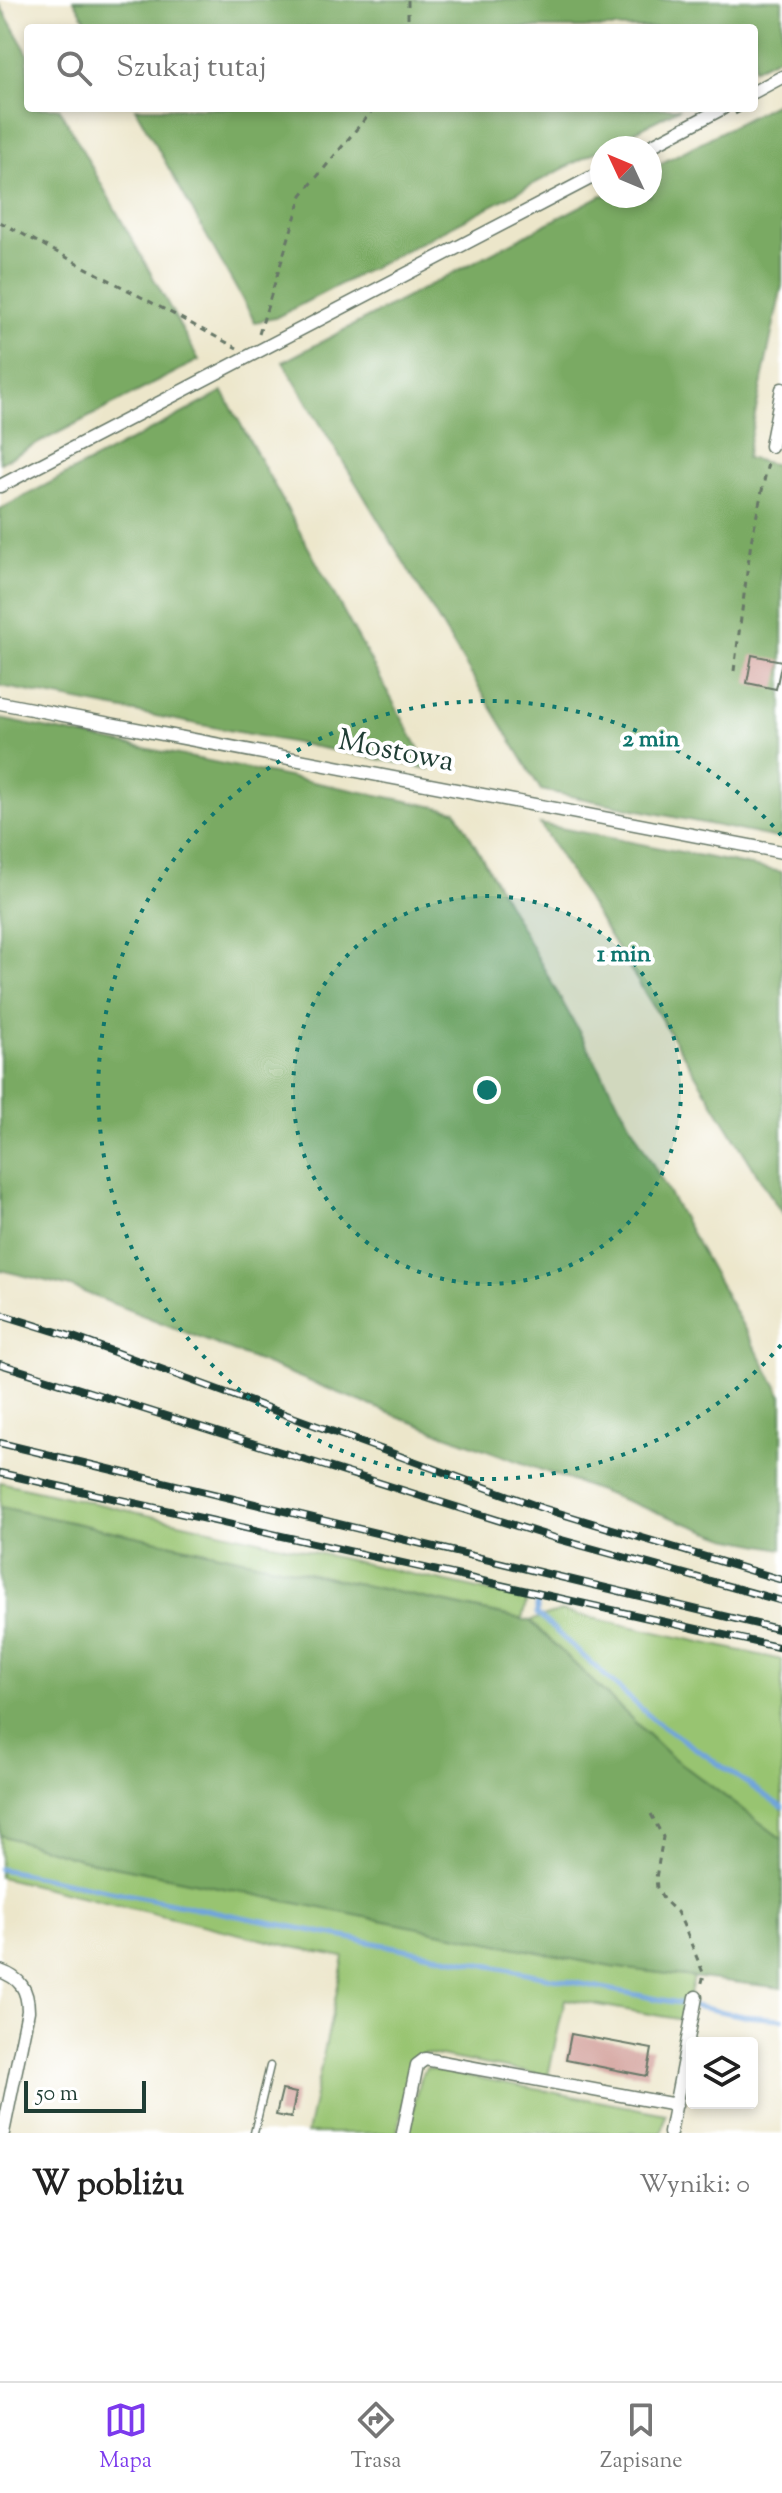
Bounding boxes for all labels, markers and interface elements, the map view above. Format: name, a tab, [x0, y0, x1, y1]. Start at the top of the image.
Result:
search box	[24, 24, 758, 112]
icon: search	[52, 46, 96, 90]
text: Szukaj tutaj	[116, 47, 267, 90]
north arrow	[590, 136, 662, 208]
street label: Mostowa	[334, 720, 458, 784]
text: 2 min	[622, 723, 680, 757]
text: 1 min	[597, 938, 652, 972]
centre of rings	[473, 1076, 501, 1104]
map controls	[686, 2037, 758, 2109]
button: layers	[686, 2037, 758, 2109]
scale bar	[24, 2077, 146, 2113]
text: 50 m	[36, 2079, 78, 2111]
text: W pobliżu	[32, 2161, 184, 2210]
text: Wyniki: 0	[639, 2167, 750, 2204]
tab: Mapa	[99, 2398, 152, 2478]
tab: Trasa	[351, 2398, 401, 2478]
tab: Zapisane	[600, 2398, 683, 2478]

